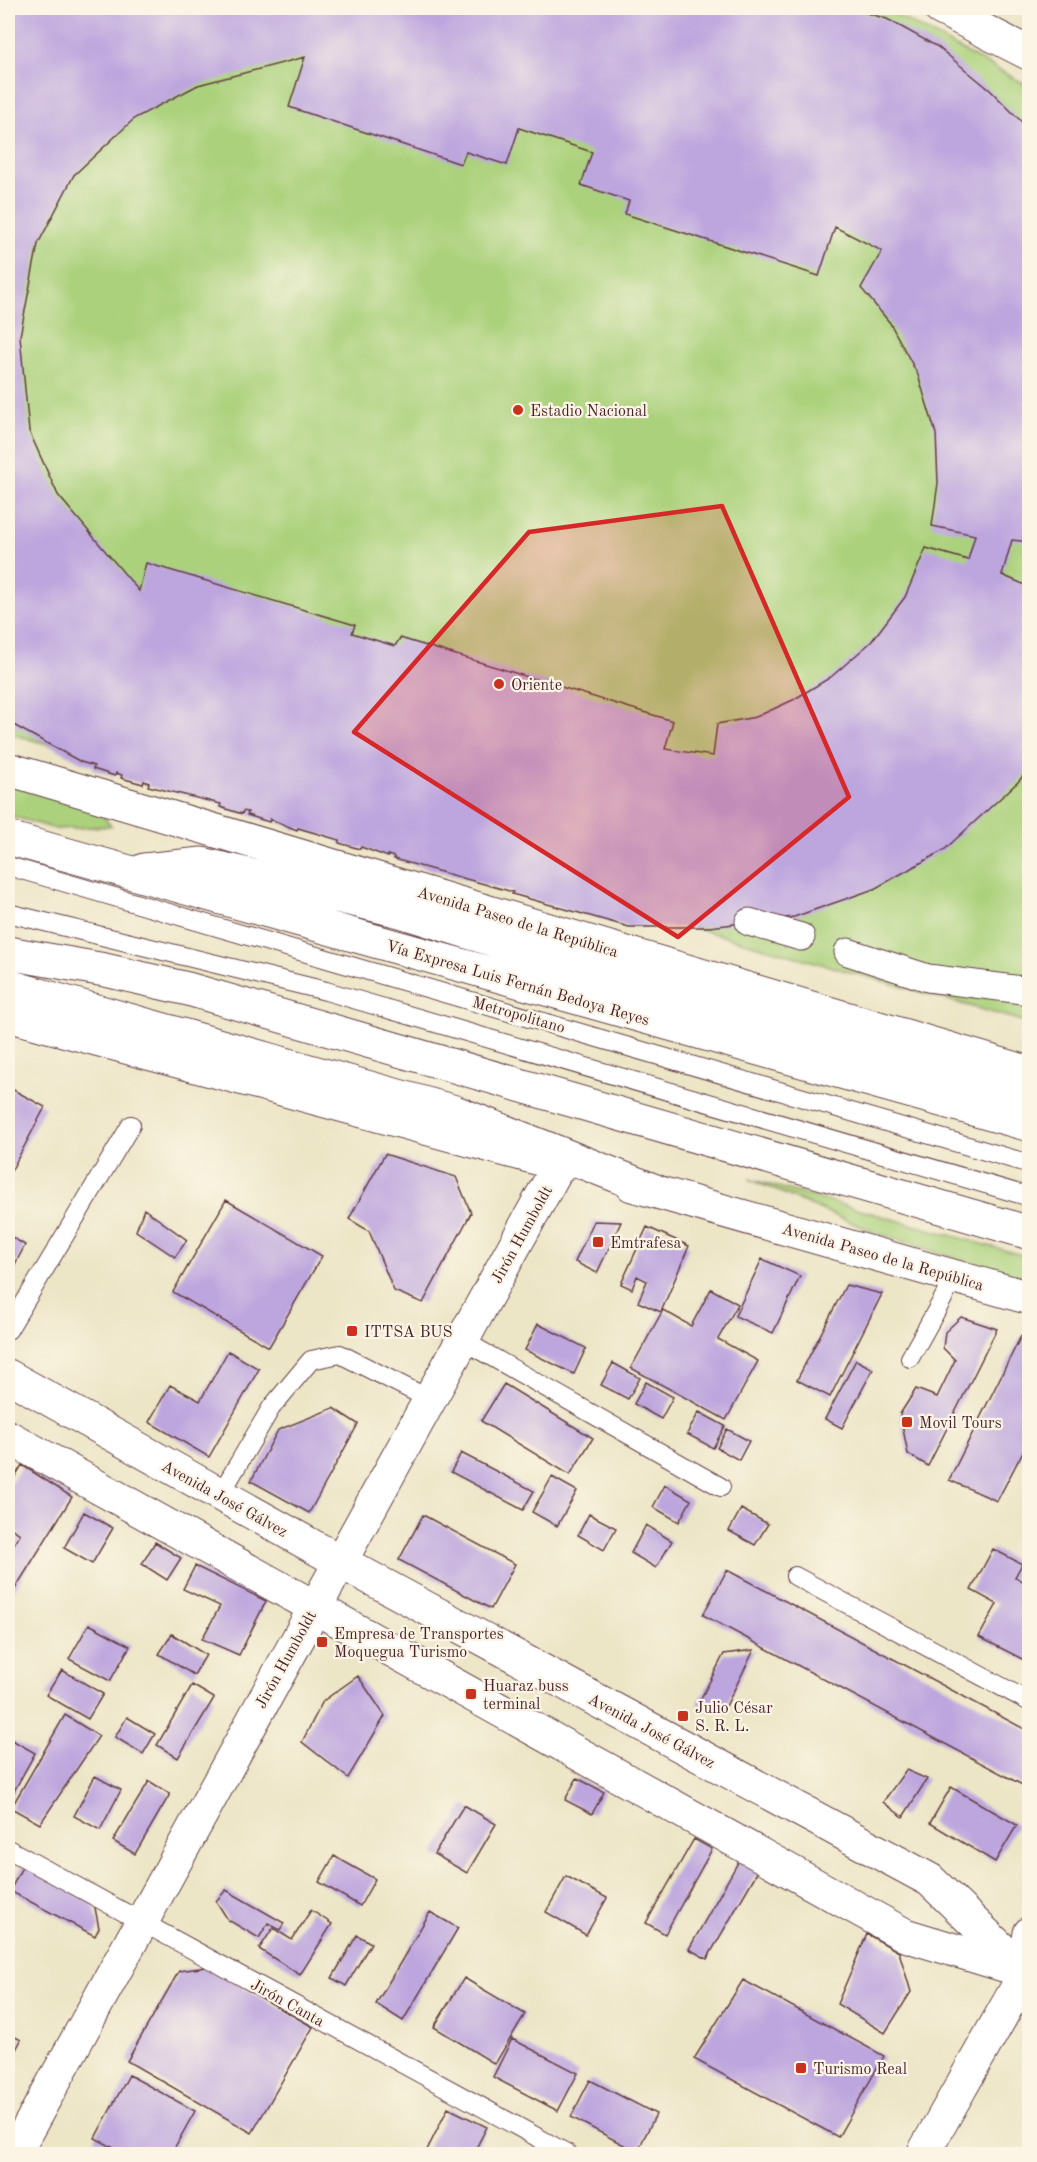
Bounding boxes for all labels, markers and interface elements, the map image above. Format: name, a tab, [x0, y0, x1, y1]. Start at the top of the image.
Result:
marker: Estadio Nacional	[511, 403, 525, 417]
place label: Estadio Nacional	[530, 404, 647, 420]
marker: Oriente	[492, 677, 506, 691]
place label: Oriente	[511, 678, 562, 694]
street label: Avenida Paseo de la República	[415, 885, 620, 961]
street label: Vía Expresa Luis Fernán Bedoya Reyes	[384, 939, 651, 1029]
street label: Metropolitano	[470, 995, 567, 1037]
street label: Jirón Humboldt	[489, 1183, 556, 1286]
street label: Avenida Paseo de la República	[780, 1221, 985, 1294]
marker: Emtrafesa	[591, 1235, 605, 1249]
place label: Emtrafesa	[610, 1236, 681, 1252]
marker: ITTSA BUS	[345, 1324, 359, 1338]
place label: ITTSA BUS	[364, 1325, 453, 1341]
marker: Movil Tours	[900, 1415, 914, 1429]
place label: Movil Tours	[919, 1416, 1002, 1432]
street label: Avenida José Gálvez	[158, 1459, 290, 1541]
street label: Jirón Humboldt	[253, 1608, 320, 1711]
place label: Empresa de Transportes Moquegua Turismo	[334, 1627, 504, 1661]
marker: Empresa de Transportes Moquegua Turismo	[315, 1635, 329, 1649]
place label: Huaraz buss terminal	[483, 1679, 569, 1713]
marker: Huaraz buss terminal	[464, 1687, 478, 1701]
street label: Avenida José Gálvez	[585, 1692, 717, 1772]
place label: Julio César S. R. L.	[695, 1701, 773, 1735]
marker: Julio César S. R. L.	[676, 1709, 690, 1723]
street label: Jirón Canta	[248, 1977, 327, 2031]
marker: Turismo Real	[794, 2061, 808, 2075]
place label: Turismo Real	[813, 2062, 907, 2078]

